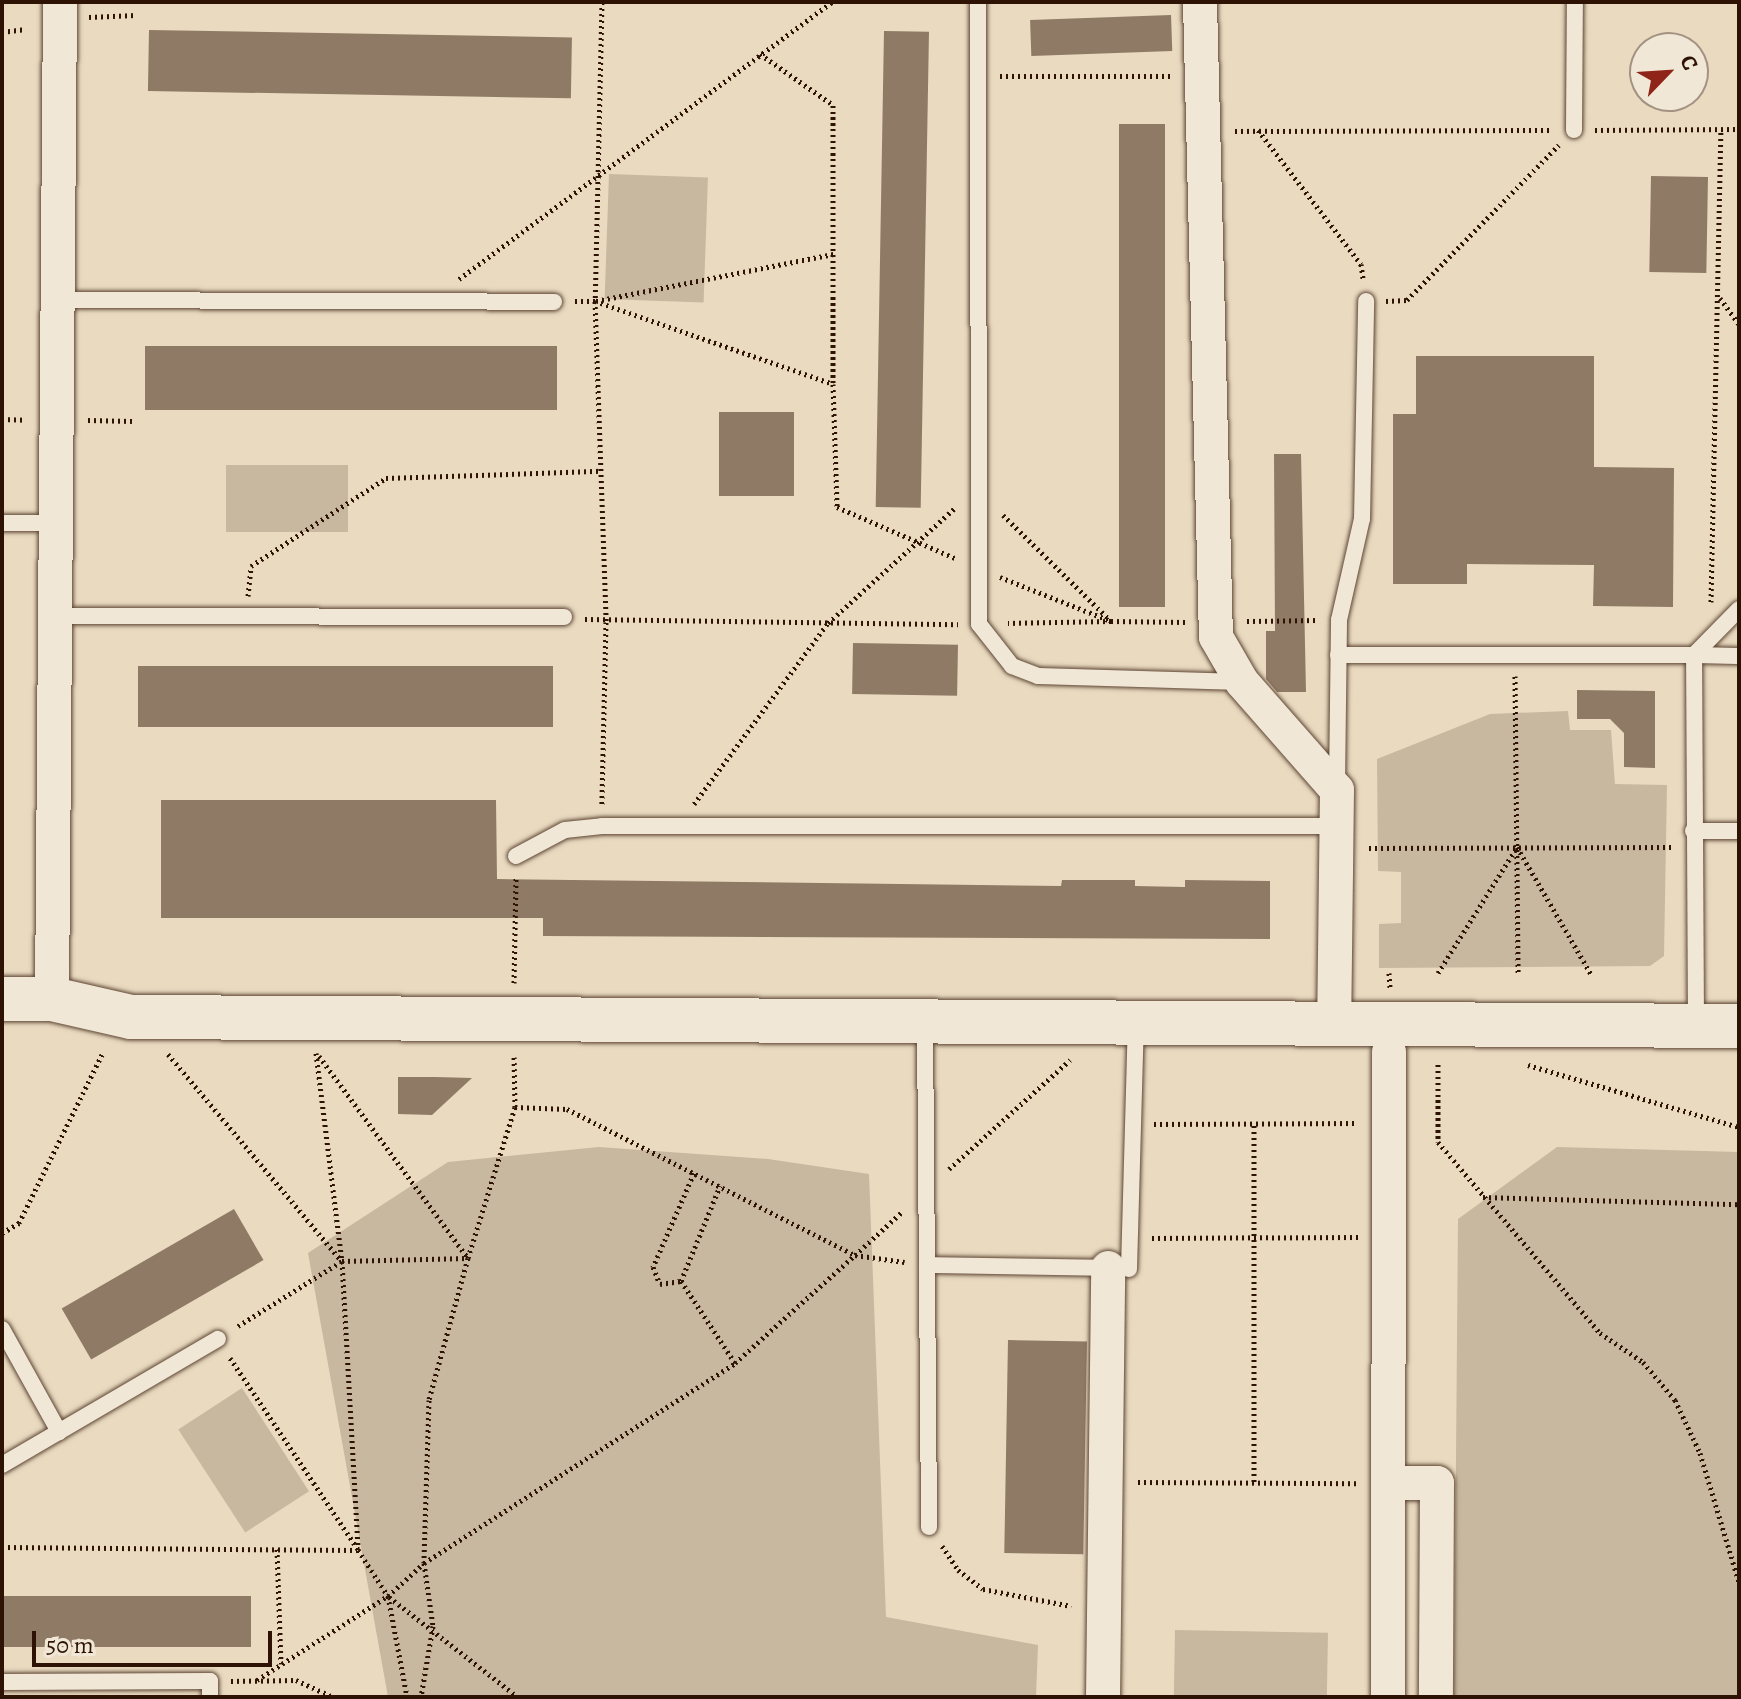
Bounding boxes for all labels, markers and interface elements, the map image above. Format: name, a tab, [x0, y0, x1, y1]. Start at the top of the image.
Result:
north arrow	[1629, 32, 1709, 112]
text: С	[1672, 50, 1705, 75]
scale bar	[36, 1615, 276, 1665]
text: 50 m	[46, 1629, 94, 1661]

